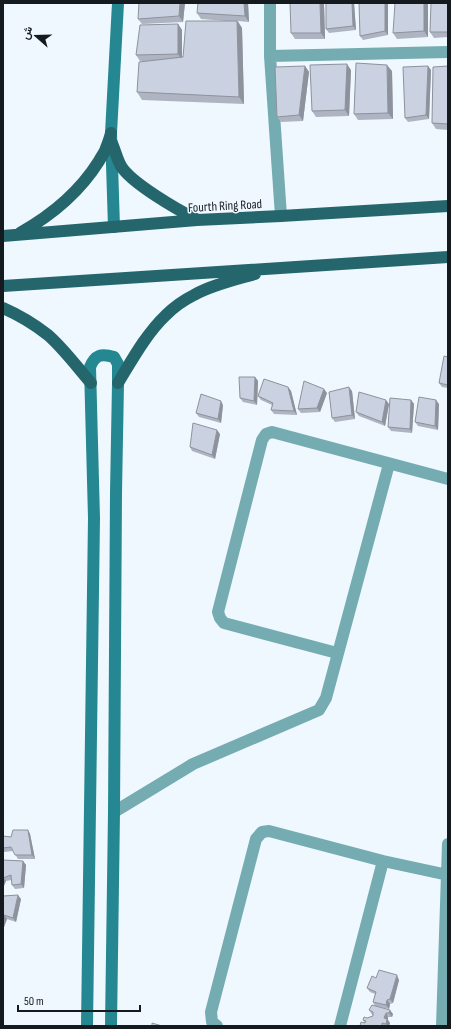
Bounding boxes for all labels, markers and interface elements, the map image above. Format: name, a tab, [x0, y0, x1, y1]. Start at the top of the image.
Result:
north arrow	[16, 16, 56, 56]
text: ش	[19, 24, 35, 41]
street label: Fourth Ring Road	[188, 196, 262, 216]
scale bar	[18, 987, 140, 1013]
text: 50 m	[24, 994, 44, 1009]

